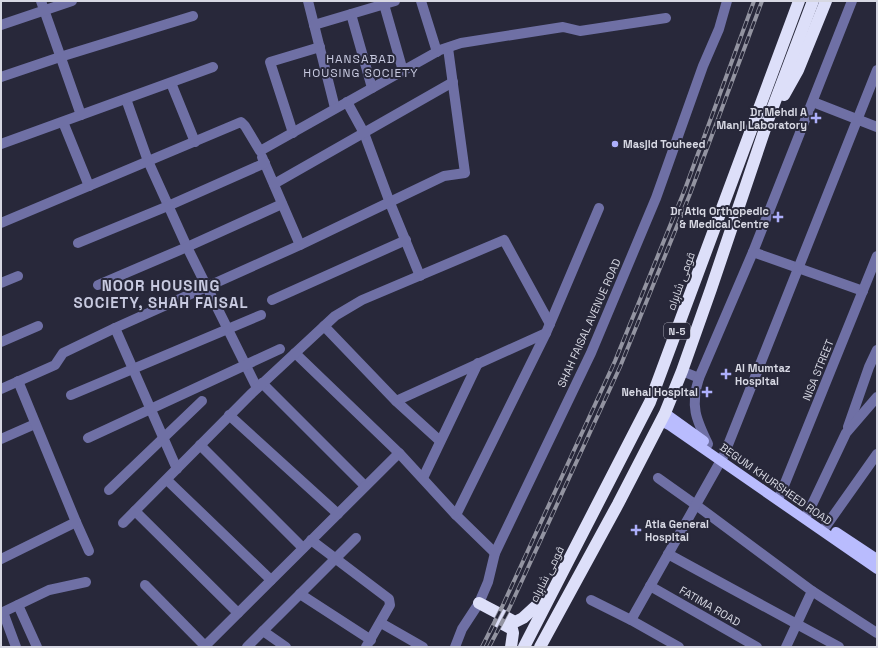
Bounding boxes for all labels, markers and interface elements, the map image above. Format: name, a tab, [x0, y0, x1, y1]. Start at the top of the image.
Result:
district label: HANSABAD HOUSING SOCIETY	[303, 51, 419, 81]
place label: Dr Mehdi A Manji Laboratory	[717, 105, 807, 132]
marker: Dr Mehdi A Manji Laboratory	[810, 112, 822, 124]
place label: Masjid Touheed	[623, 137, 706, 151]
marker: Masjid Touheed	[610, 139, 620, 149]
place label: Dr Atiq Orthopedic & Medical Centre	[670, 204, 770, 231]
marker: Dr Atiq Orthopedic & Medical Centre	[772, 211, 784, 223]
street label: قومی شاہراہ	[664, 250, 699, 312]
street label: SHAH FAISAL AVENUE ROAD	[554, 256, 624, 390]
district label: NOOR HOUSING SOCIETY, SHAH FAISAL	[73, 276, 249, 312]
road number: N-5	[664, 323, 690, 339]
street label: NISA STREET	[799, 337, 837, 403]
place label: Al Mumtaz Hospital	[735, 361, 791, 388]
marker: Al Mumtaz Hospital	[720, 368, 732, 380]
place label: Nehal Hospital	[621, 385, 698, 399]
marker: Nehal Hospital	[701, 386, 713, 398]
street label: BEGUM KHURSHEED ROAD	[717, 440, 835, 528]
place label: Atia General Hospital	[645, 517, 709, 544]
marker: Atia General Hospital	[630, 524, 642, 536]
street label: قومی شاہراہ	[527, 544, 568, 605]
street label: FATIMA ROAD	[677, 583, 743, 629]

